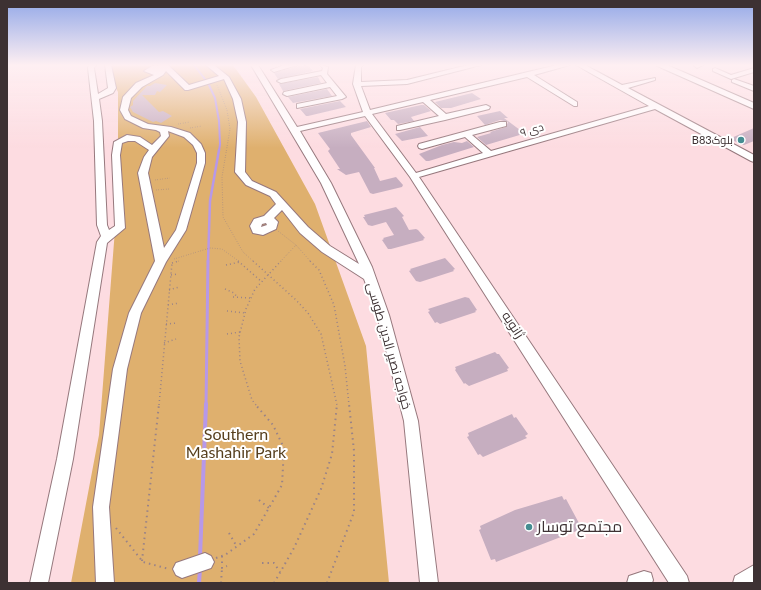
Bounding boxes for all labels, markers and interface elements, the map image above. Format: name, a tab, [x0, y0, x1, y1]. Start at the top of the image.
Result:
street label: ۹ دی	[519, 120, 545, 140]
place label: B83بلوک	[692, 133, 733, 147]
marker: B83بلوک	[736, 135, 746, 145]
street label: خواجه نصیر الدین طوسی	[363, 281, 415, 411]
street label: ژانویه	[499, 309, 527, 341]
park label: Southern Mashahir Park	[186, 425, 286, 463]
place label: مجتمع توسار	[537, 517, 622, 537]
marker: مجتمع توسار	[524, 522, 534, 532]

